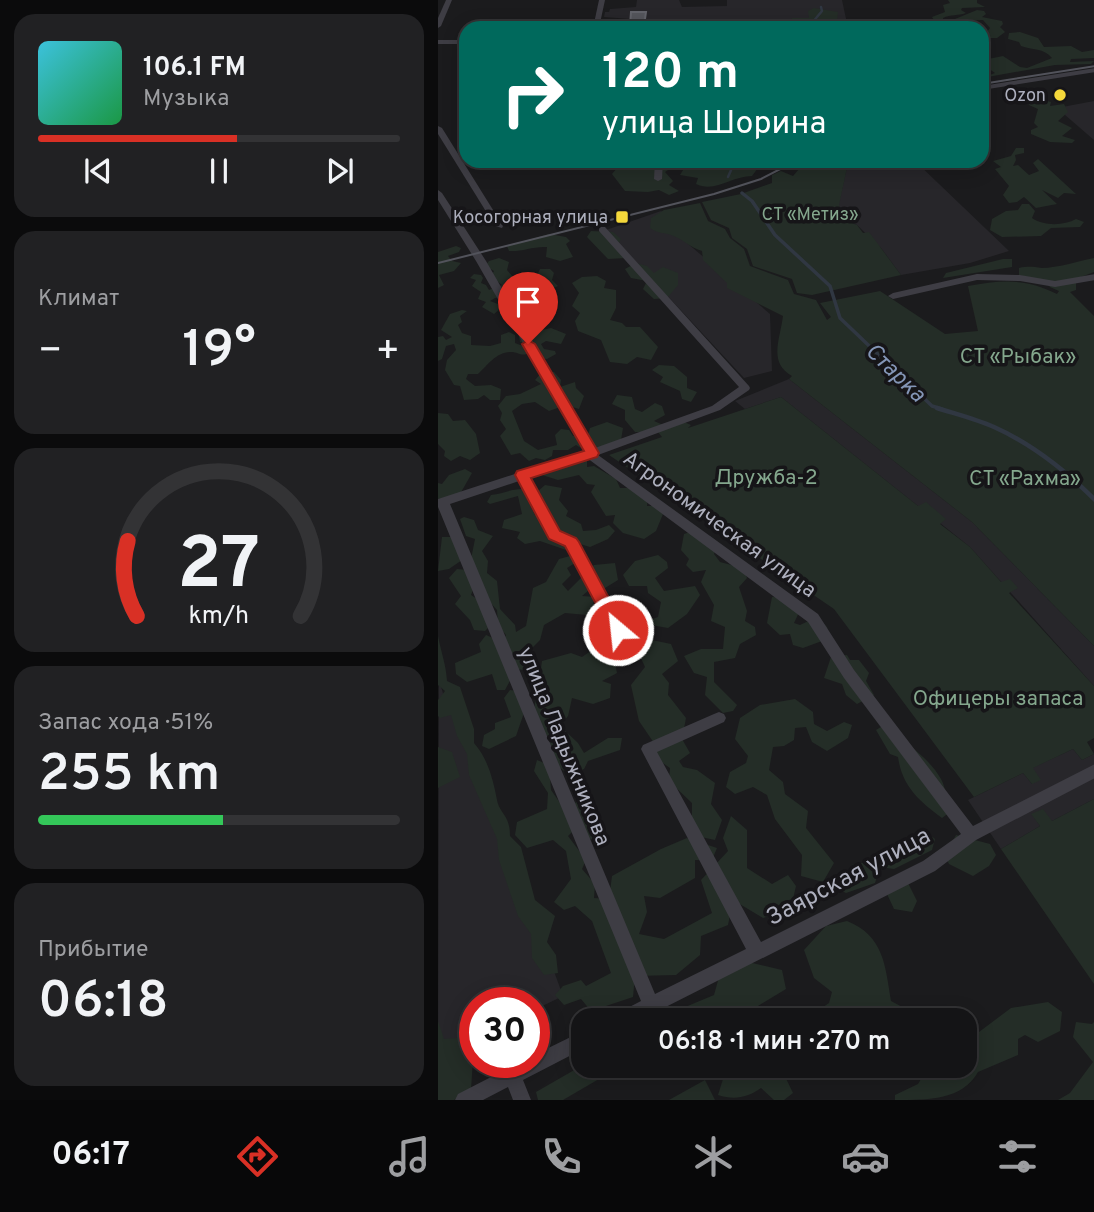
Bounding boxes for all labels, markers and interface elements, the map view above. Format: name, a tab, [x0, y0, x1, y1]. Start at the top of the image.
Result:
text: 120 m	[602, 44, 739, 106]
icon: right	[487, 49, 578, 140]
text: 106.1 FM	[143, 52, 246, 85]
text: Музыка	[143, 85, 229, 114]
place label: Ozon	[1004, 85, 1046, 108]
marker: Ozon	[1052, 87, 1068, 103]
text: улица Шорина	[602, 105, 826, 145]
icon: previous	[79, 152, 117, 190]
icon: pause	[200, 152, 238, 190]
icon: next	[321, 152, 359, 190]
park label: СТ «Метиз»	[762, 204, 858, 227]
place label: Косогорная улица	[453, 207, 608, 230]
marker: Косогорная улица	[614, 209, 630, 225]
pin	[498, 272, 558, 344]
icon: arrive	[509, 283, 547, 321]
text: Климат	[38, 285, 119, 314]
text: 19°	[182, 319, 256, 385]
text: −	[38, 328, 63, 377]
text: +	[375, 328, 400, 377]
water label: Старка	[858, 338, 931, 410]
park label: СТ «Рыбак»	[960, 344, 1076, 371]
street label: Агрономическая улица	[617, 446, 821, 605]
park label: Дружба-2	[714, 465, 818, 492]
park label: СТ «Рахма»	[969, 466, 1081, 493]
text: 27	[178, 522, 260, 614]
position arrow	[581, 593, 655, 667]
text: km/h	[189, 601, 249, 633]
street label: улица Ладыжникова	[511, 643, 616, 850]
park label: Офицеры запаса	[913, 686, 1083, 713]
text: Запас хода · 51%	[38, 709, 213, 738]
text: 255 km	[38, 743, 220, 809]
street label: Заярская улица	[762, 822, 936, 934]
text: Прибытие	[38, 936, 148, 965]
text: 06:18	[38, 970, 169, 1036]
speed limit sign: 30	[459, 987, 550, 1078]
text: 06:18 · 1 мин · 270 m	[658, 1026, 890, 1059]
icon: directions	[233, 1132, 282, 1181]
icon: music	[385, 1132, 434, 1181]
icon: phone	[537, 1132, 586, 1181]
icon: climate	[689, 1132, 738, 1181]
icon: car	[841, 1132, 890, 1181]
icon: filters	[993, 1132, 1042, 1181]
text: 06:17	[52, 1136, 130, 1176]

